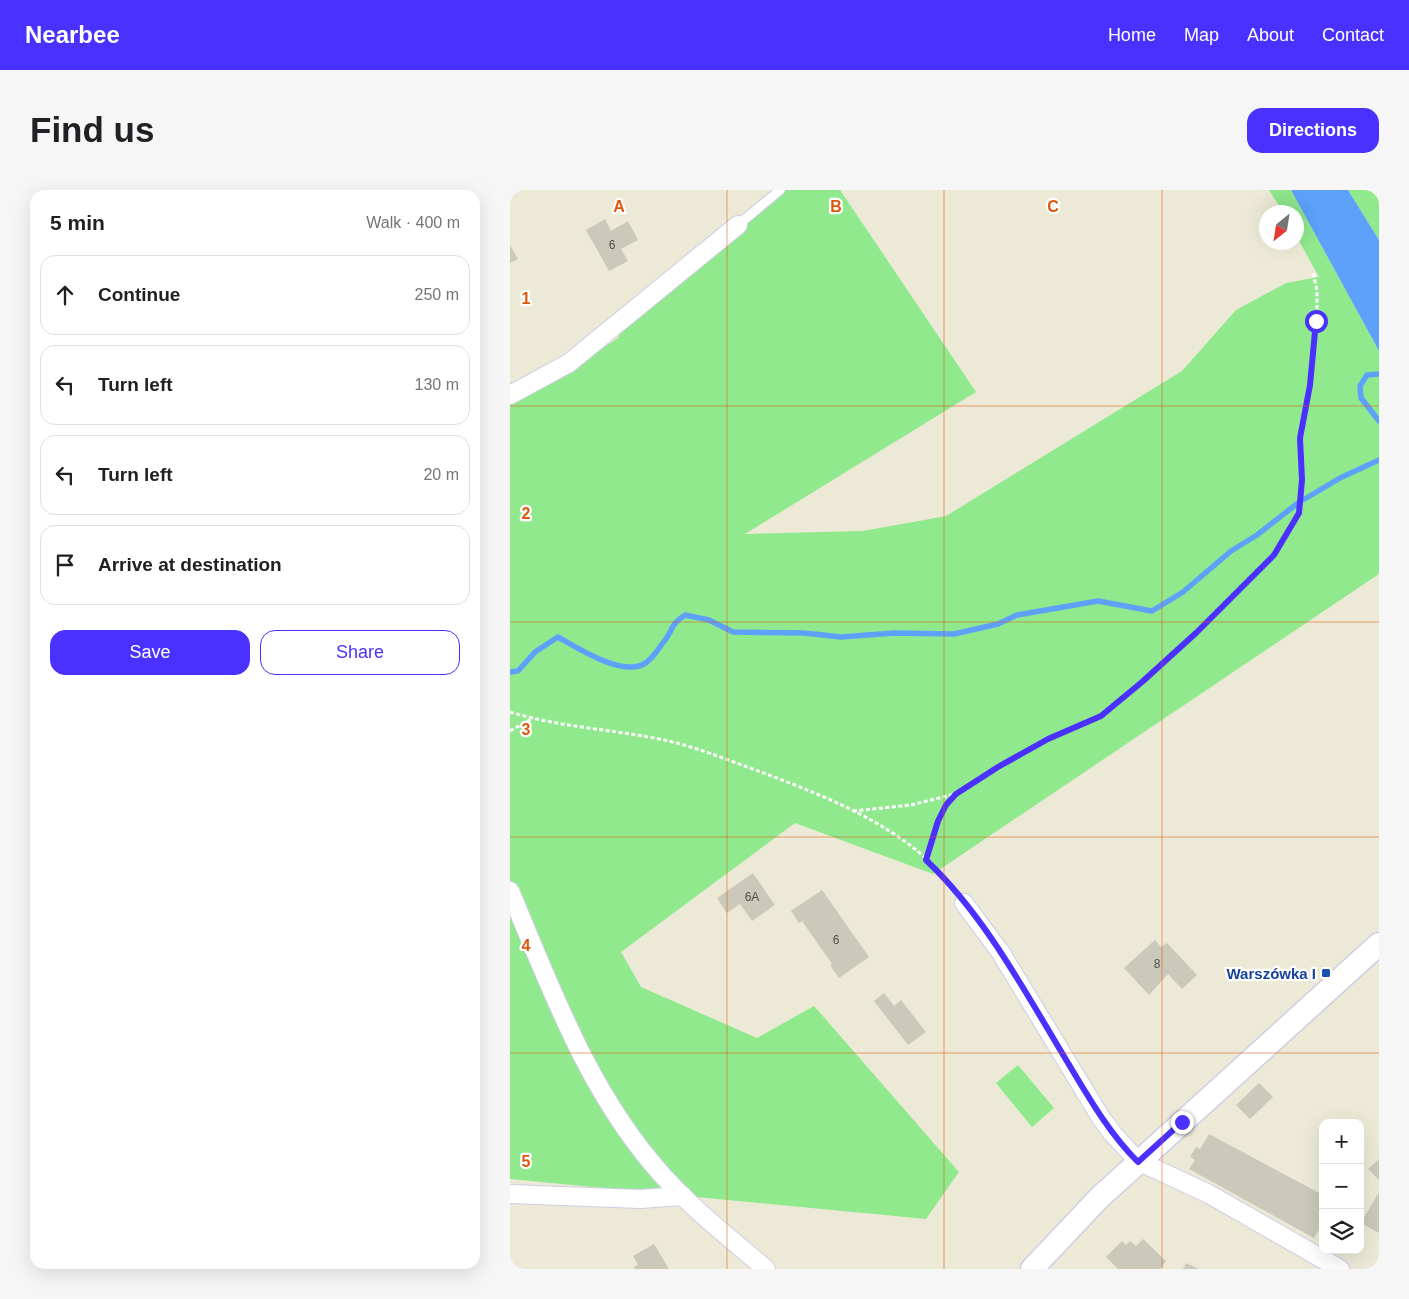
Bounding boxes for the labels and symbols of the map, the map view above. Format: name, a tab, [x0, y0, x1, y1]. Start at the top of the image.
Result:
text: A	[613, 198, 625, 215]
text: B	[830, 198, 842, 215]
text: C	[1047, 198, 1059, 215]
north arrow	[1259, 205, 1304, 250]
house number: 6	[609, 238, 616, 252]
text: 1	[522, 290, 531, 307]
route start	[1305, 310, 1328, 333]
text: 2	[522, 505, 531, 522]
text: 3	[522, 721, 531, 738]
house number: 6A	[745, 890, 759, 904]
house number: 6	[833, 933, 840, 947]
text: 4	[522, 937, 531, 954]
house number: 8	[1154, 957, 1161, 971]
place label: Warszówka I	[1227, 965, 1316, 982]
marker: Warszówka I	[1320, 967, 1332, 979]
route end	[1171, 1111, 1194, 1134]
text: 5	[522, 1153, 531, 1170]

